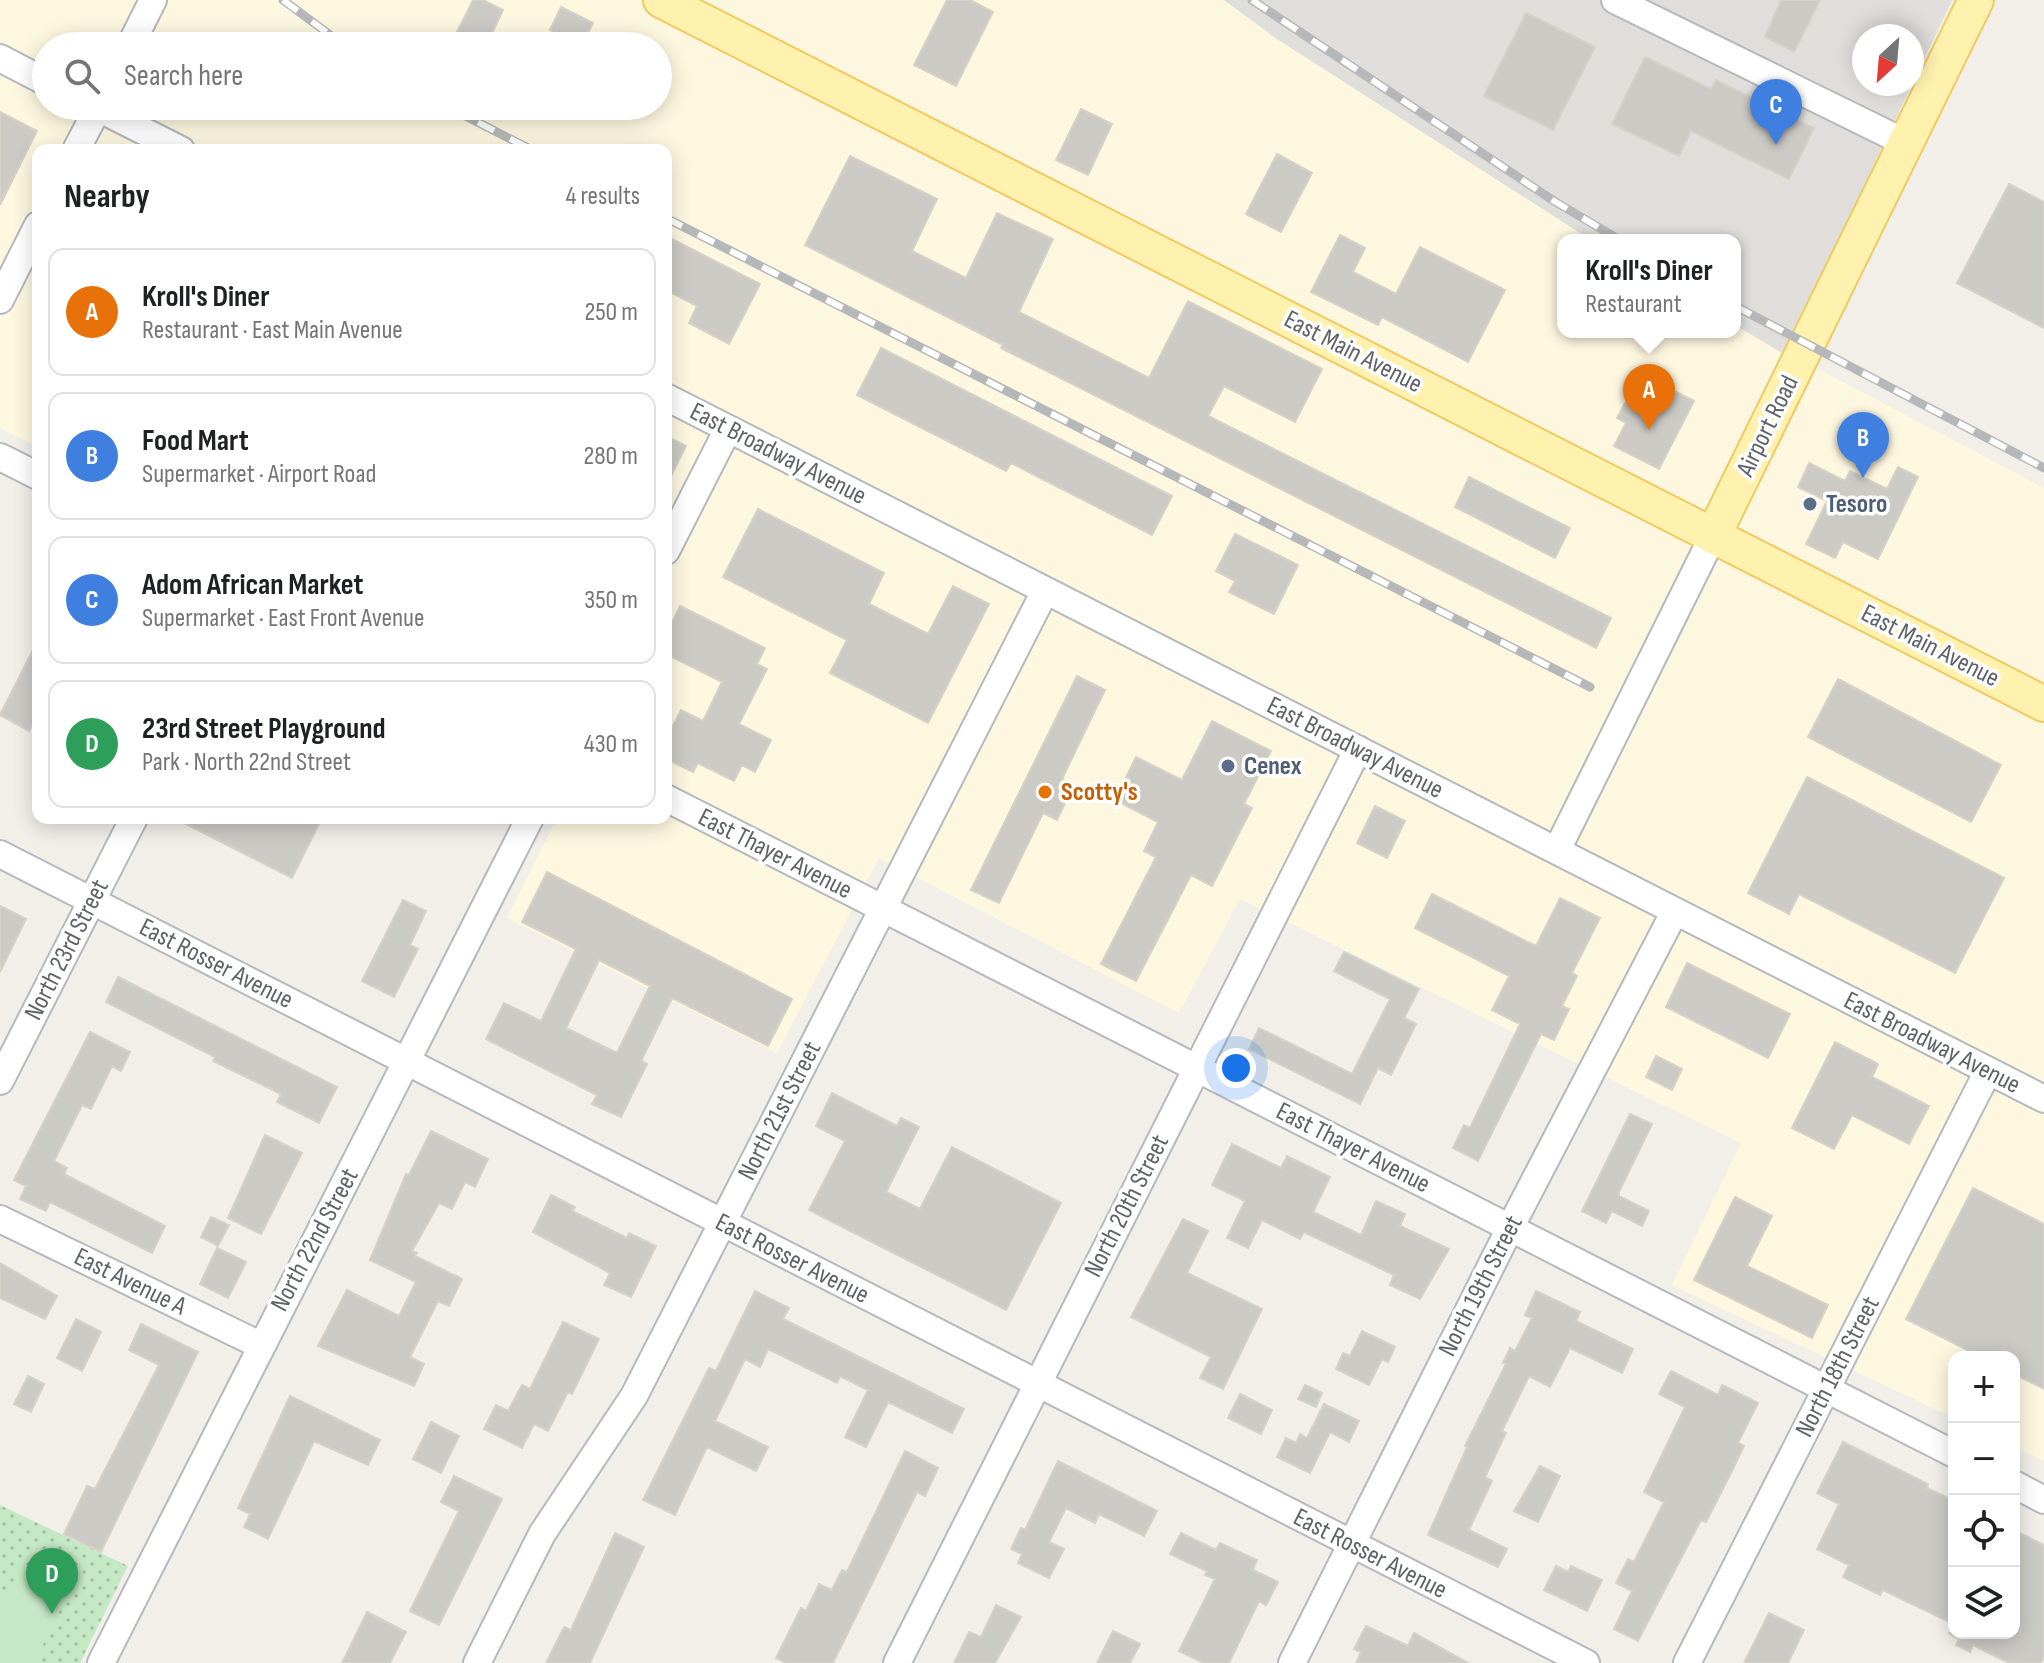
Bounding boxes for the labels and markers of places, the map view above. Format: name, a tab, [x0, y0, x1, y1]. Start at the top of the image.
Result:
pin: C	[1750, 79, 1802, 145]
pin: A	[1623, 364, 1675, 430]
pin: B	[1837, 412, 1889, 478]
place label: Tesoro	[1826, 489, 1887, 520]
marker: Tesoro	[1801, 495, 1819, 513]
place label: Cenex	[1244, 751, 1302, 782]
marker: Cenex	[1219, 757, 1237, 775]
place label: Scotty's	[1061, 777, 1138, 808]
marker: Scotty's	[1036, 783, 1054, 801]
pin: D	[26, 1548, 78, 1614]

